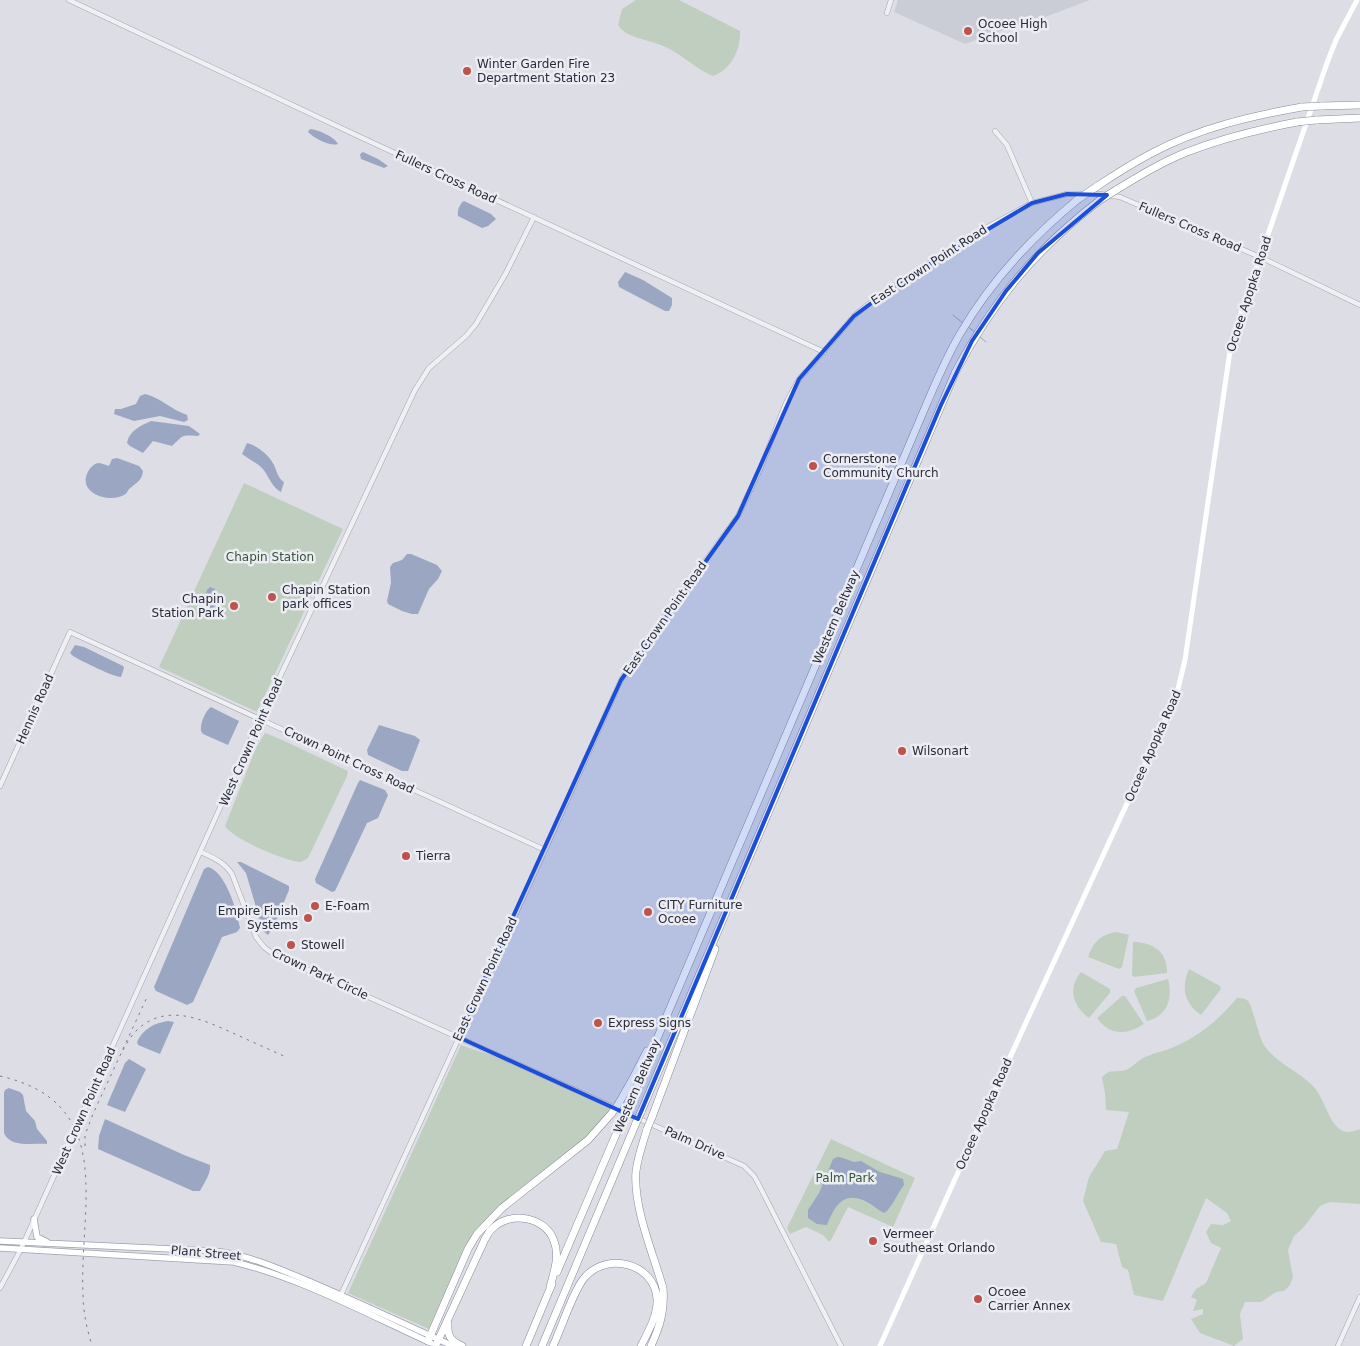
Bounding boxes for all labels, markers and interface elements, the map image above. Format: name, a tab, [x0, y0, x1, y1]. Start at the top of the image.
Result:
place label: Ocoee High School	[978, 17, 1048, 45]
marker: Ocoee High School	[962, 25, 974, 37]
place label: Winter Garden Fire Department Station 23	[477, 57, 615, 85]
marker: Winter Garden Fire Department Station 23	[461, 65, 473, 77]
street label: Fullers Cross Road	[393, 147, 499, 207]
street label: Fullers Cross Road	[1137, 199, 1243, 255]
street label: East Crown Point Road	[869, 222, 989, 308]
street label: Ocoee Apopka Road	[1224, 234, 1274, 354]
place label: Cornerstone Community Church	[823, 452, 939, 480]
marker: Cornerstone Community Church	[807, 460, 819, 472]
park label: Chapin Station	[226, 550, 314, 564]
street label: East Crown Point Road	[621, 559, 709, 677]
street label: Western Beltway	[810, 568, 862, 666]
place label: Chapin Station park offices	[282, 583, 370, 611]
marker: Chapin Station park offices	[266, 591, 278, 603]
place label: Chapin Station Park	[152, 592, 224, 620]
marker: Chapin Station Park	[228, 600, 240, 612]
street label: Hennis Road	[13, 672, 57, 746]
street label: West Crown Point Road	[216, 676, 286, 808]
street label: Ocoee Apopka Road	[1122, 688, 1184, 804]
street label: Crown Point Cross Road	[282, 724, 416, 796]
place label: Wilsonart	[912, 744, 969, 758]
marker: Wilsonart	[896, 745, 908, 757]
place label: Tierra	[415, 849, 451, 863]
marker: Tierra	[400, 850, 412, 862]
place label: CITY Furniture Ocoee	[658, 898, 742, 926]
place label: E-Foam	[325, 899, 370, 913]
marker: E-Foam	[309, 900, 321, 912]
place label: Empire Finish Systems	[218, 904, 298, 932]
marker: CITY Furniture Ocoee	[642, 906, 654, 918]
marker: Empire Finish Systems	[302, 912, 314, 924]
street label: East Crown Point Road	[450, 915, 520, 1043]
place label: Stowell	[301, 938, 345, 952]
marker: Stowell	[285, 939, 297, 951]
street label: Crown Park Circle	[269, 945, 371, 1003]
place label: Express Signs	[608, 1016, 691, 1030]
marker: Express Signs	[592, 1017, 604, 1029]
street label: Western Beltway	[611, 1037, 663, 1135]
street label: West Crown Point Road	[49, 1045, 119, 1177]
street label: Ocoee Apopka Road	[953, 1056, 1015, 1172]
street label: Palm Drive	[663, 1123, 727, 1163]
park label: Palm Park	[816, 1171, 874, 1185]
place label: Vermeer Southeast Orlando	[883, 1227, 995, 1255]
marker: Vermeer Southeast Orlando	[867, 1235, 879, 1247]
street label: Plant Street	[170, 1243, 242, 1263]
place label: Ocoee Carrier Annex	[988, 1285, 1071, 1313]
marker: Ocoee Carrier Annex	[972, 1293, 984, 1305]

